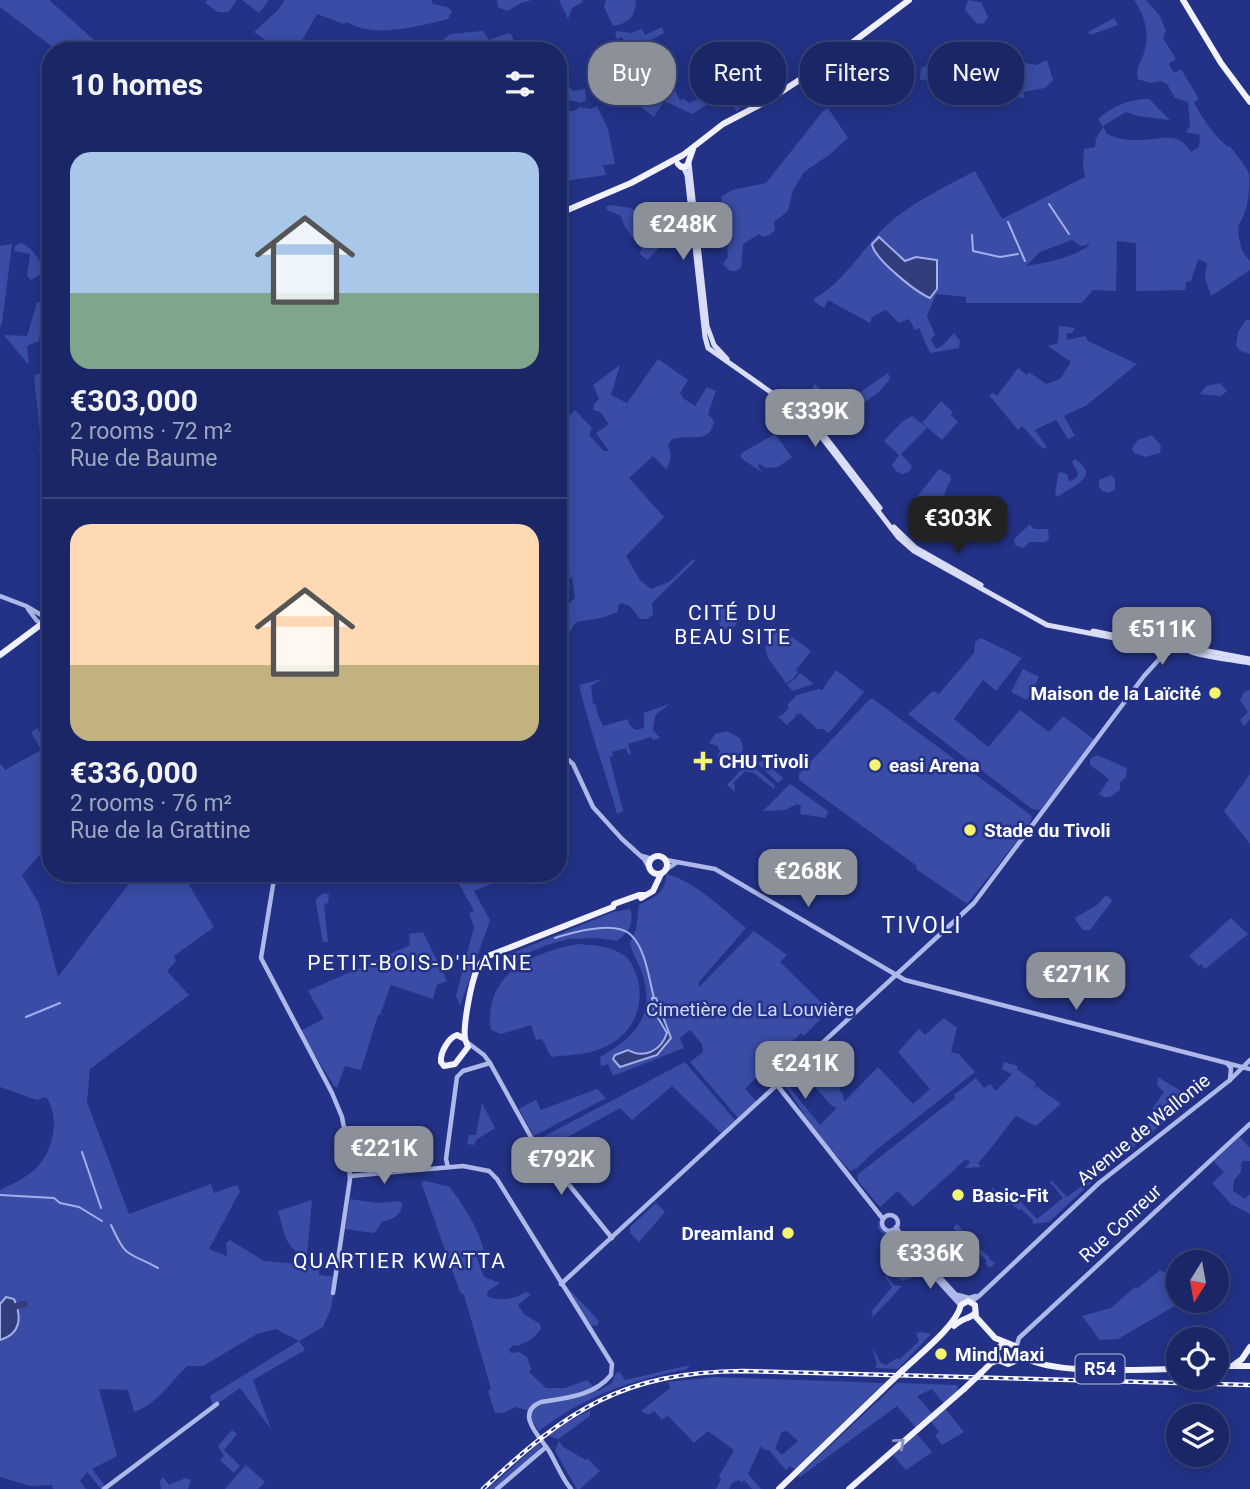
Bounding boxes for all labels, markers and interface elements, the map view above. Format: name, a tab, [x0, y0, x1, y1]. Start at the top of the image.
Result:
chip: Buy	[588, 42, 676, 105]
chip: Rent	[690, 42, 786, 105]
chip: Filters	[800, 42, 914, 105]
chip: New	[928, 42, 1024, 105]
icon: filters	[501, 65, 539, 103]
text: 10 homes	[70, 67, 203, 102]
icon: home	[242, 197, 368, 323]
pin: €248K	[634, 202, 732, 262]
text: €248K	[649, 211, 717, 238]
text: €303,000	[70, 383, 198, 418]
pin: €339K	[766, 390, 864, 449]
text: €339K	[781, 398, 849, 425]
text: 2 rooms · 72 m²	[70, 418, 232, 445]
text: Rue de Baume	[70, 445, 218, 472]
pin: €303K	[909, 496, 1007, 556]
text: €303K	[924, 505, 992, 532]
icon: home	[242, 569, 368, 695]
district label: CITÉ DU BEAU SITE	[674, 601, 792, 649]
pin: €511K	[1113, 608, 1211, 667]
text: €511K	[1128, 616, 1196, 643]
place label: Maison de la Laïcité	[1030, 682, 1201, 705]
marker: Maison de la Laïcité	[1207, 685, 1223, 701]
place label: CHU Tivoli	[719, 750, 809, 773]
marker: CHU Tivoli	[693, 751, 713, 771]
place label: easi Arena	[889, 754, 980, 777]
text: €336,000	[70, 755, 198, 790]
marker: easi Arena	[867, 757, 883, 773]
text: 2 rooms · 76 m²	[70, 790, 232, 817]
text: Rue de la Grattine	[70, 817, 251, 844]
place label: Stade du Tivoli	[984, 819, 1111, 842]
marker: Stade du Tivoli	[962, 822, 978, 838]
pin: €268K	[759, 850, 857, 909]
text: €268K	[774, 858, 842, 885]
district label: TIVOLI	[882, 912, 962, 939]
district label: PETIT-BOIS-D'HAINE	[307, 951, 533, 975]
pin: €271K	[1027, 953, 1125, 1012]
text: €271K	[1042, 961, 1110, 988]
park label: Cimetière de La Louvière	[646, 998, 854, 1021]
pin: €241K	[756, 1042, 854, 1101]
text: €241K	[771, 1050, 839, 1077]
street label: Avenue de Wallonie	[1072, 1069, 1214, 1190]
pin: €221K	[335, 1126, 433, 1186]
text: €221K	[350, 1135, 418, 1162]
pin: €792K	[512, 1138, 610, 1197]
text: €792K	[527, 1146, 595, 1173]
street label: Rue Conreur	[1074, 1179, 1167, 1267]
place label: Basic-Fit	[972, 1184, 1049, 1207]
marker: Basic-Fit	[950, 1187, 966, 1203]
place label: Dreamland	[681, 1222, 774, 1245]
marker: Dreamland	[780, 1225, 796, 1241]
pin: €336K	[881, 1232, 979, 1291]
text: €336K	[896, 1240, 964, 1267]
district label: QUARTIER KWATTA	[293, 1249, 507, 1273]
north arrow	[1166, 1250, 1228, 1312]
map controls	[1166, 1250, 1229, 1467]
button: locate	[1166, 1327, 1229, 1390]
place label: Mind Maxi	[955, 1343, 1044, 1366]
marker: Mind Maxi	[933, 1346, 949, 1362]
road number: R54	[1076, 1354, 1124, 1384]
button: layers	[1166, 1404, 1229, 1467]
one-way arrow	[892, 1439, 905, 1452]

